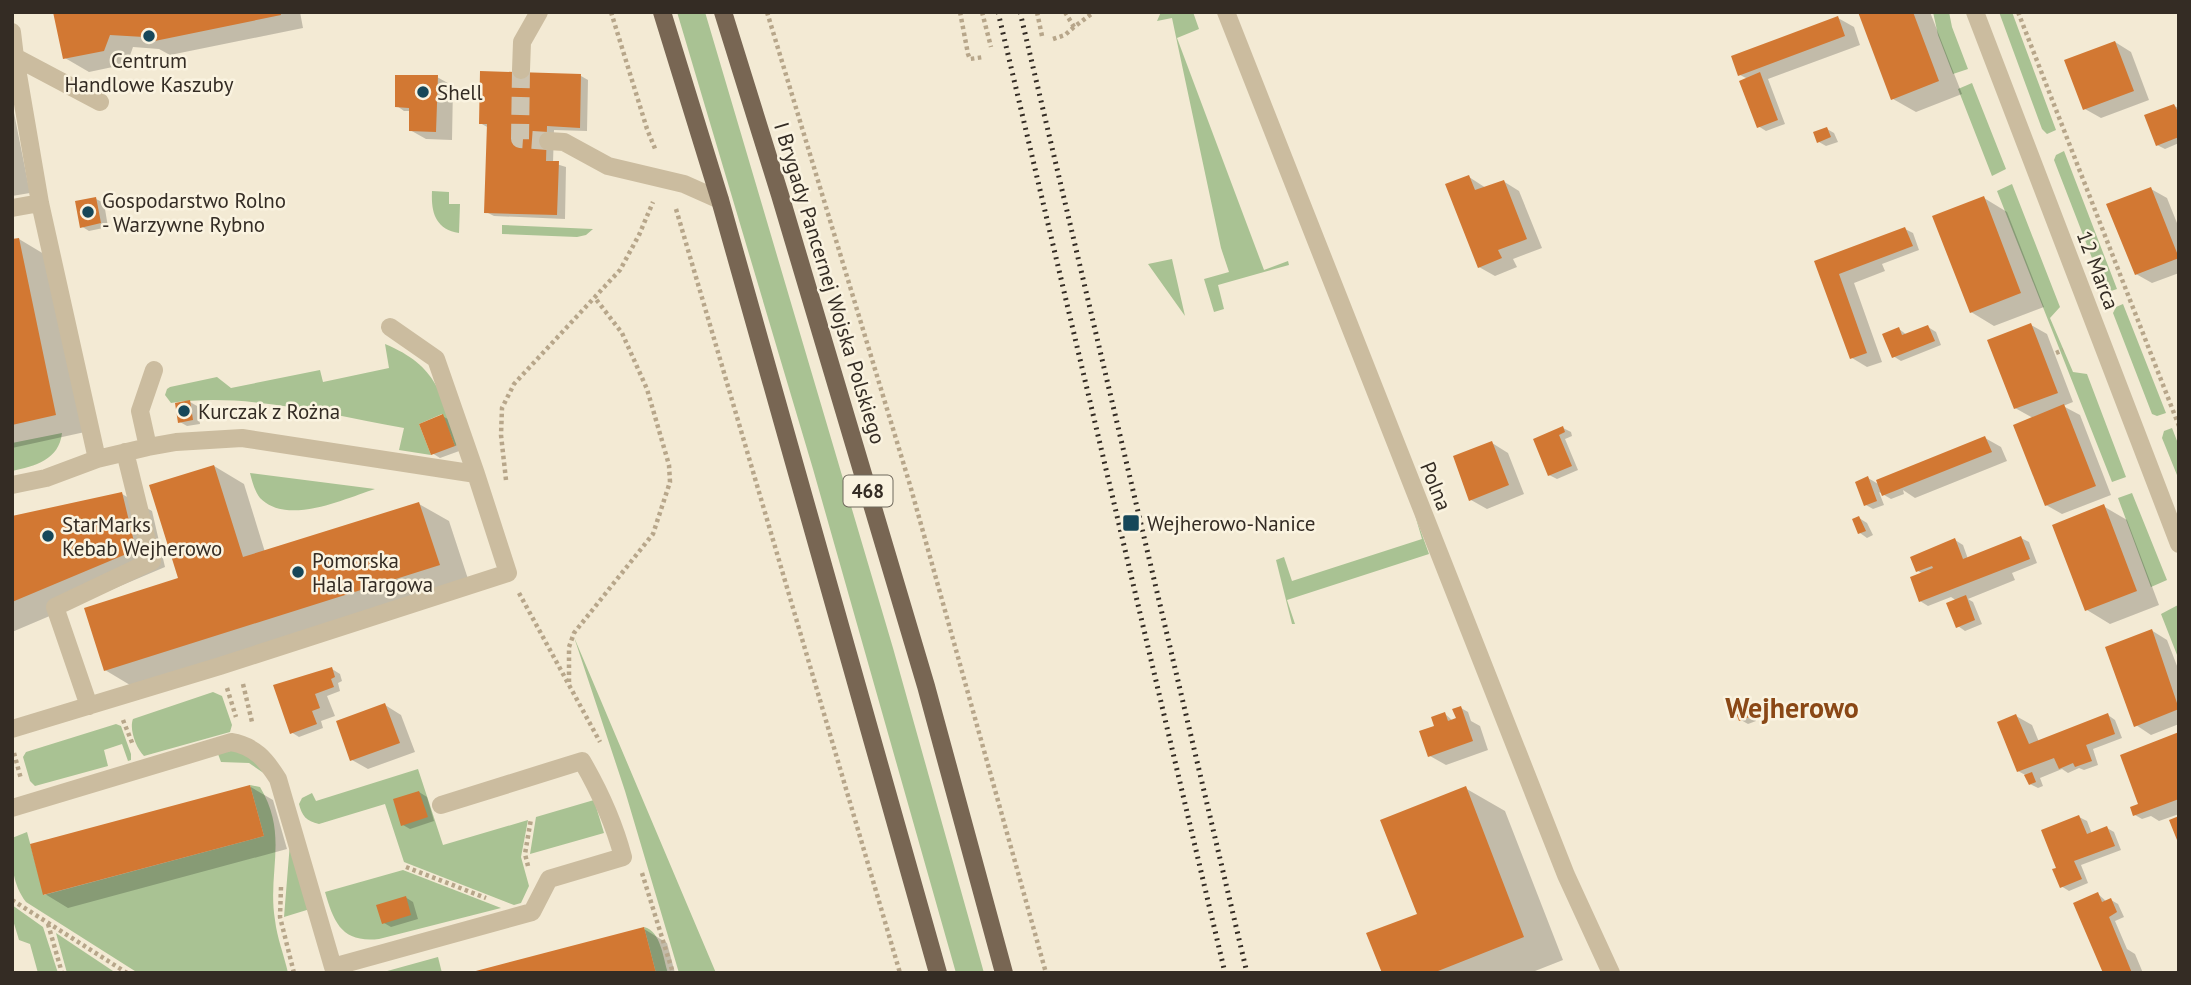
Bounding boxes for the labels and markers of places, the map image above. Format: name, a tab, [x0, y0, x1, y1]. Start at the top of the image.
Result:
marker: Centrum Handlowe Kaszuby	[141, 28, 157, 44]
place label: Centrum Handlowe Kaszuby	[64, 47, 234, 98]
place label: Shell	[437, 79, 483, 106]
marker: Shell	[415, 84, 431, 100]
place label: Gospodarstwo Rolno - Warzywne Rybno	[102, 187, 286, 238]
marker: Gospodarstwo Rolno - Warzywne Rybno	[80, 204, 96, 220]
place label: Kurczak z Rożna	[198, 398, 340, 425]
marker: Kurczak z Rożna	[176, 403, 192, 419]
place label: Wejherowo-Nanice	[1147, 510, 1315, 537]
place label: StarMarks Kebab Wejherowo	[62, 511, 222, 562]
marker: Wejherowo-Nanice	[1121, 513, 1141, 533]
marker: StarMarks Kebab Wejherowo	[40, 528, 56, 544]
place label: Pomorska Hala Targowa	[312, 547, 433, 598]
marker: Pomorska Hala Targowa	[290, 564, 306, 580]

